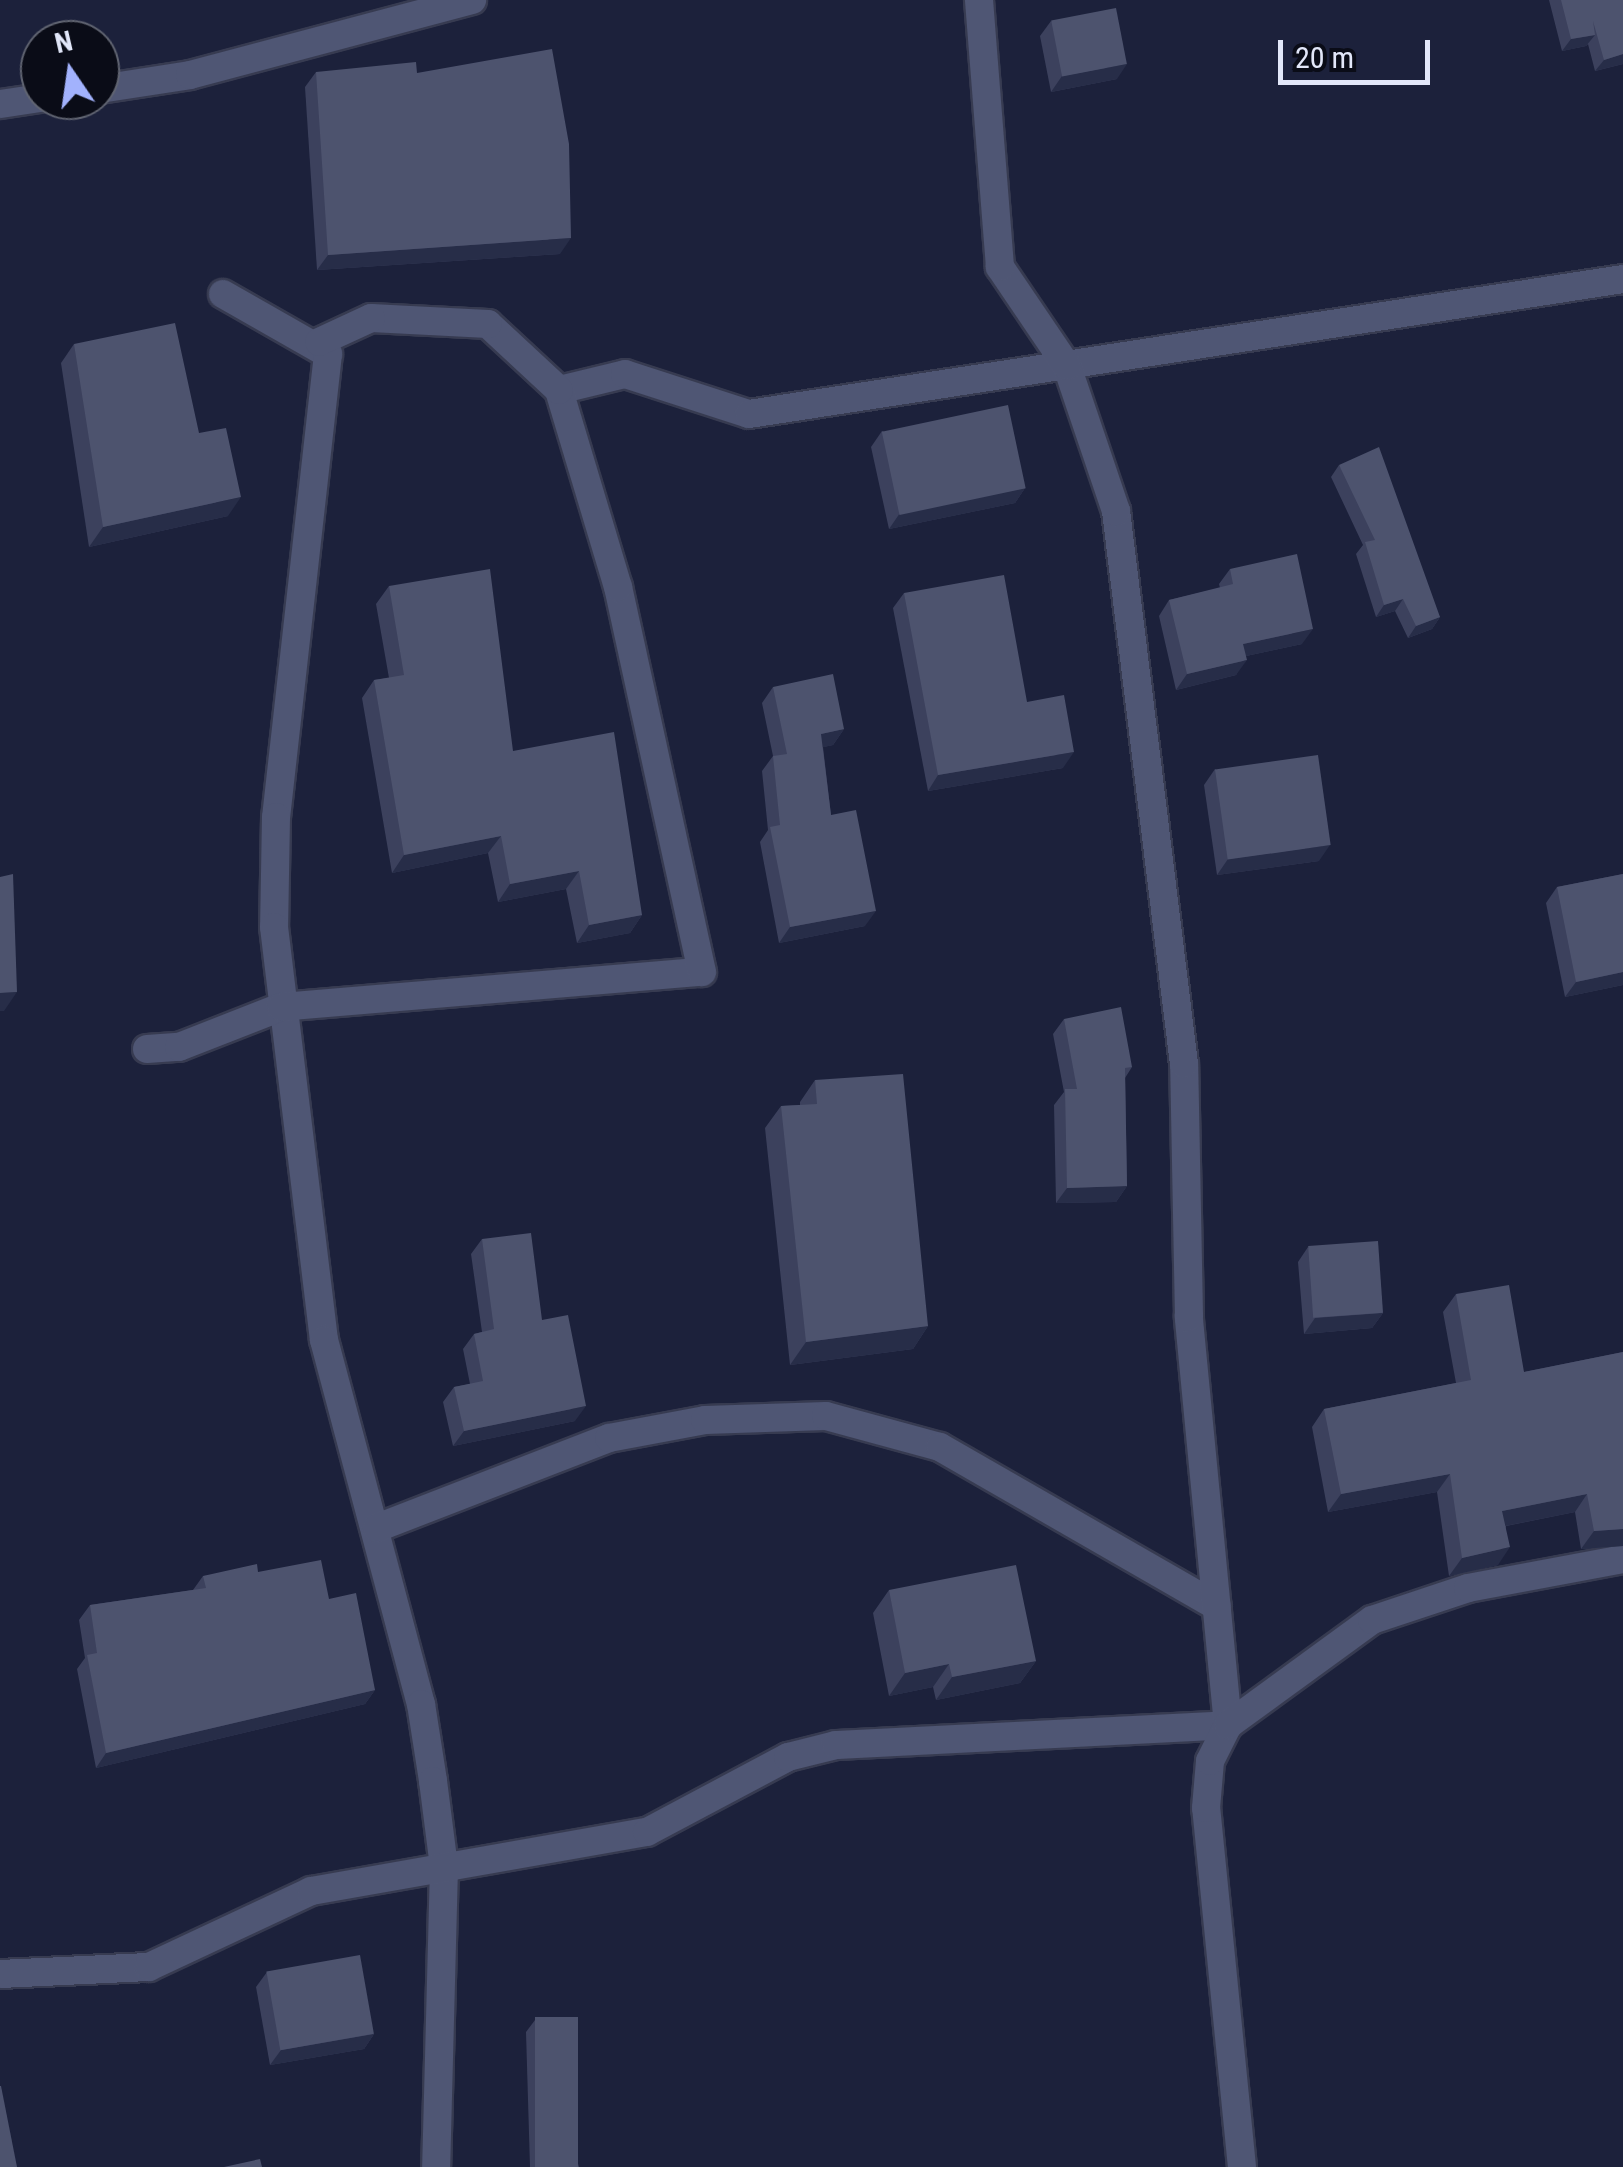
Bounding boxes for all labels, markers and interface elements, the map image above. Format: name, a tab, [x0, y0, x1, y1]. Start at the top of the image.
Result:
north arrow	[20, 20, 120, 120]
scale bar	[1283, 20, 1436, 82]
text: N	[52, 24, 76, 60]
text: 20 m	[1295, 40, 1354, 75]

